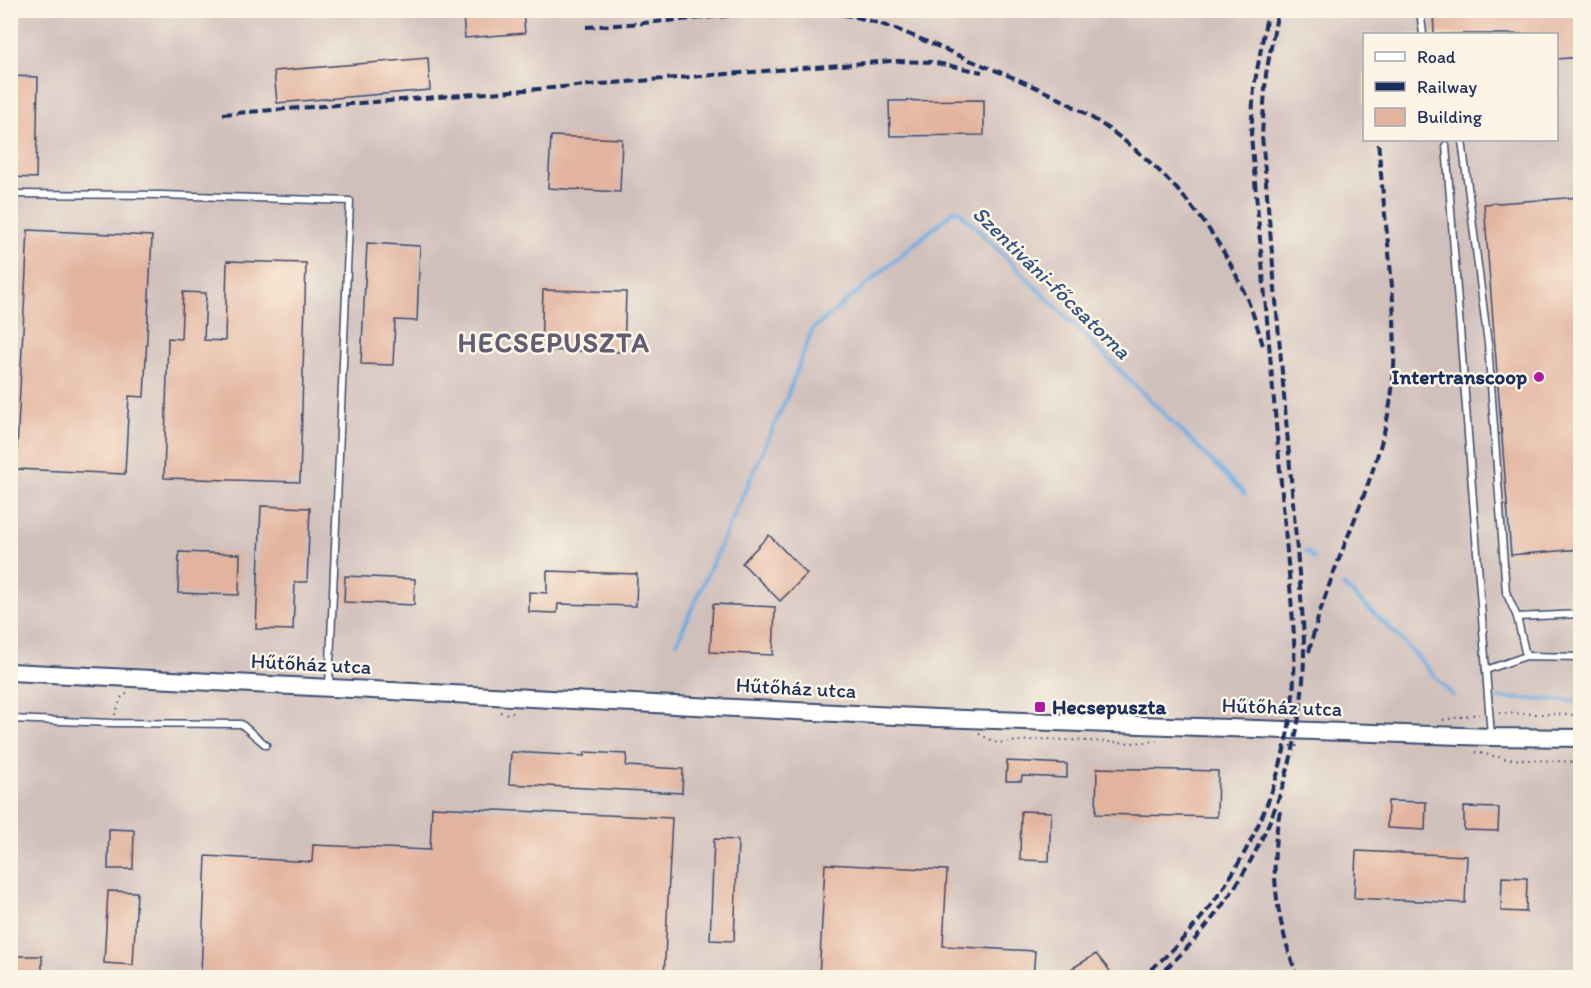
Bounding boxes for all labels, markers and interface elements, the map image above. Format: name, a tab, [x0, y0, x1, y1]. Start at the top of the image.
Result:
legend	[1363, 33, 1558, 141]
text: Road	[1417, 46, 1456, 68]
text: Railway	[1417, 76, 1478, 98]
text: Building	[1417, 106, 1483, 128]
water label: Szentiváni-főcsatorna	[967, 200, 1137, 365]
district label: HECSEPUSZTA	[458, 326, 650, 359]
place label: Intertranscoop	[1392, 364, 1527, 390]
marker: Intertranscoop	[1532, 370, 1546, 384]
street label: Hűtőház utca	[250, 648, 372, 679]
street label: Hűtőház utca	[735, 672, 857, 703]
street label: Hűtőház utca	[1221, 692, 1343, 721]
place label: Hecsepuszta	[1052, 694, 1167, 720]
marker: Hecsepuszta	[1033, 700, 1047, 714]

